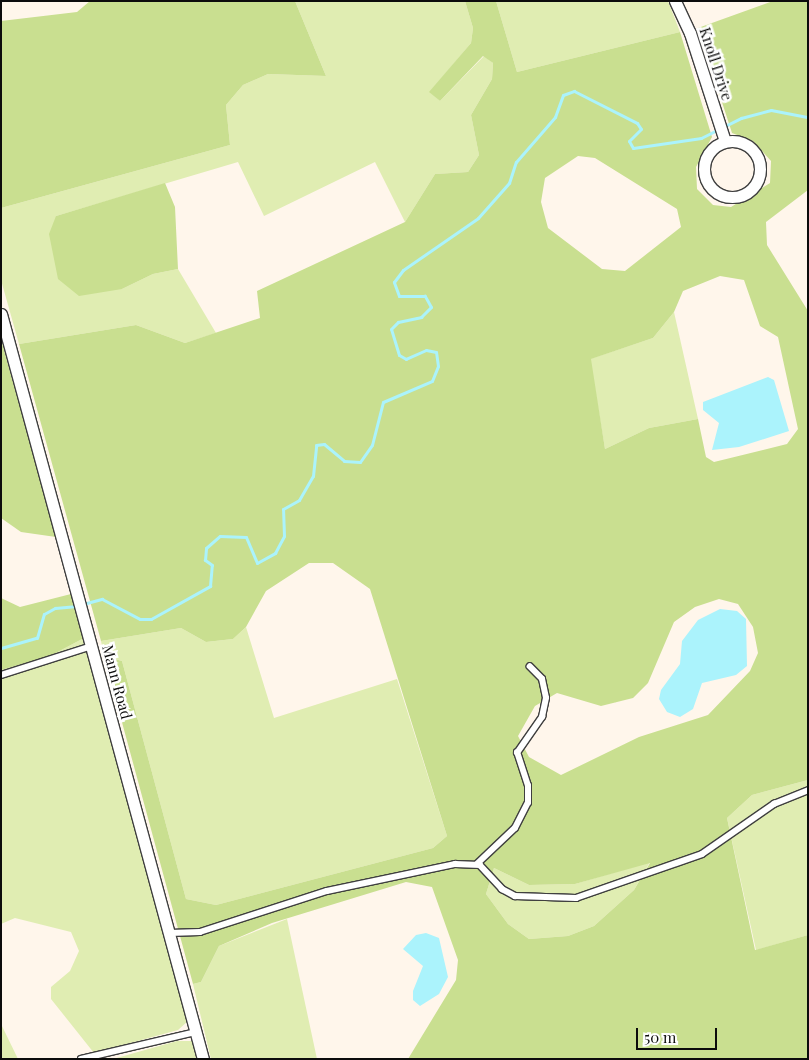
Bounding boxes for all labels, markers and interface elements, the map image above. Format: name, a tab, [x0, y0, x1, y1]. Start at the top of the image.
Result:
street label: Knoll Drive	[696, 25, 736, 103]
street label: Mann Road	[98, 643, 136, 721]
scale bar	[639, 1018, 720, 1050]
text: 50 m	[644, 1027, 676, 1047]

